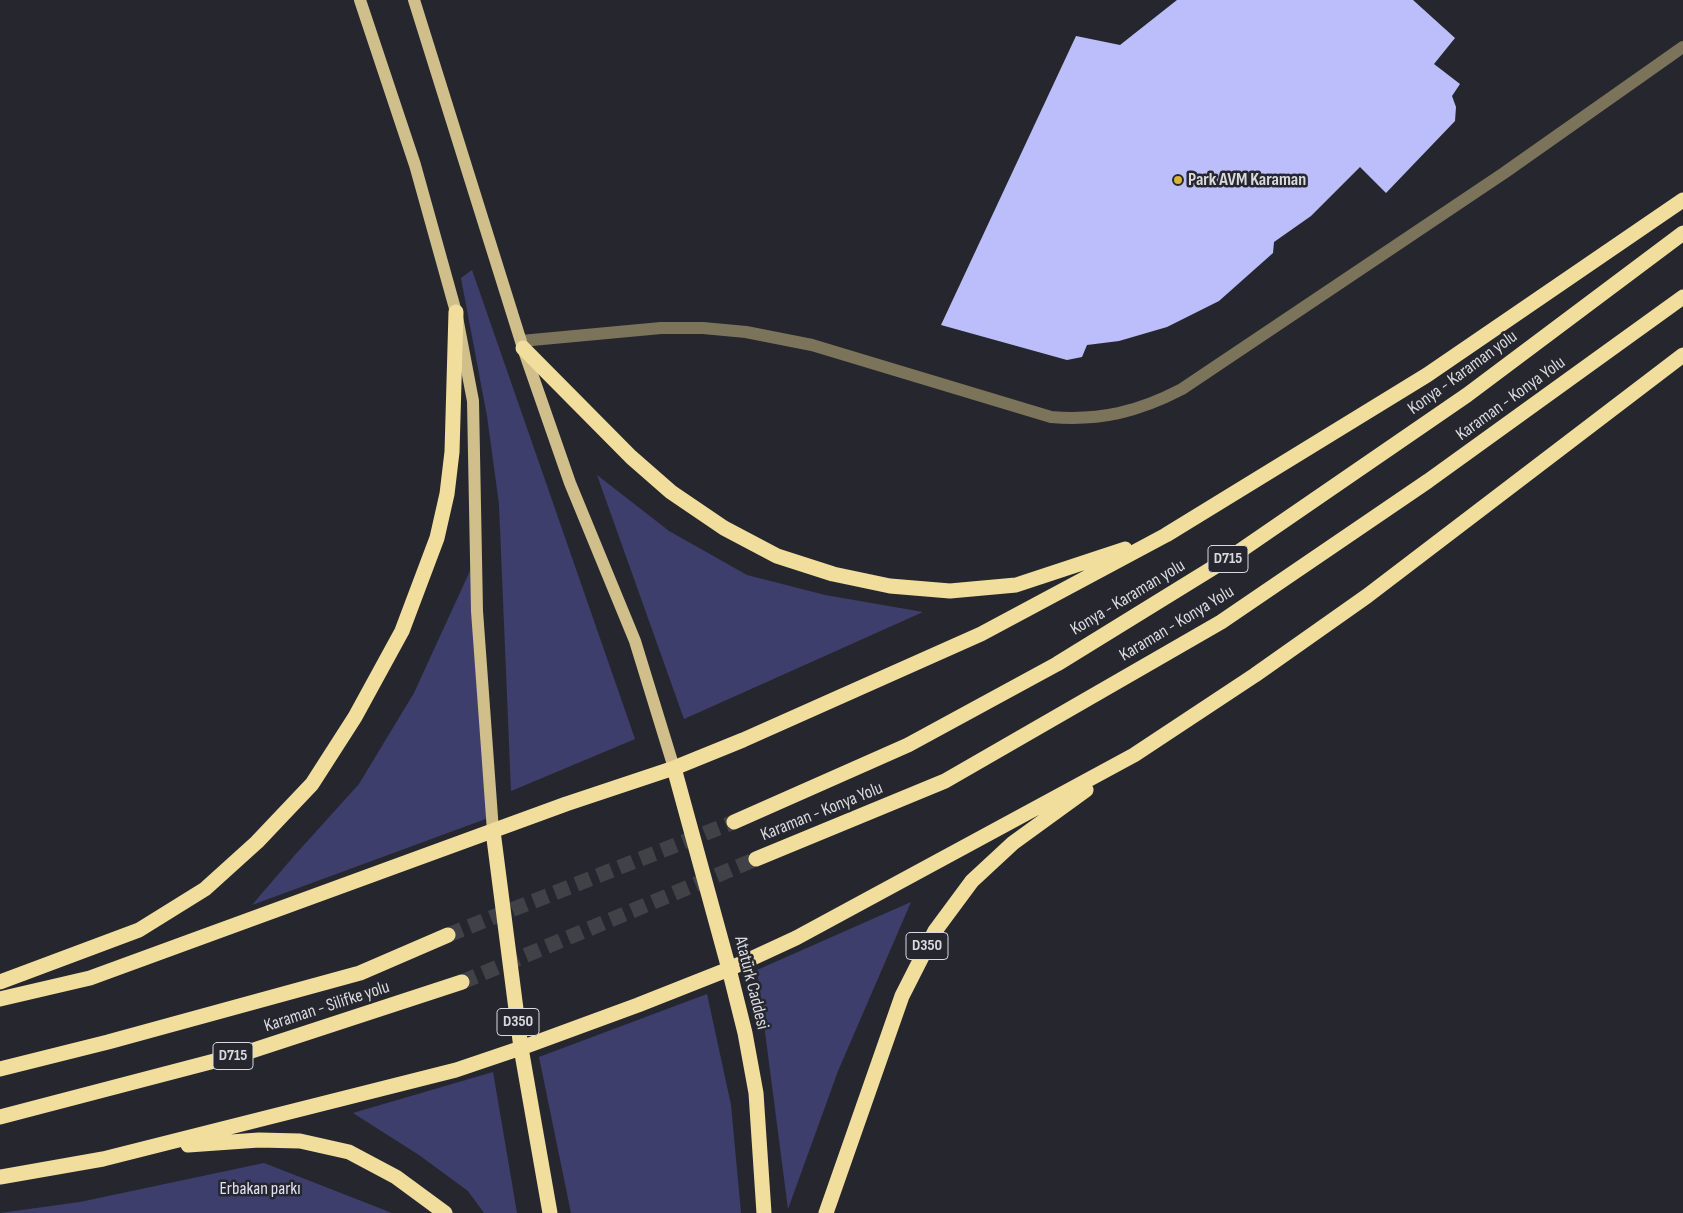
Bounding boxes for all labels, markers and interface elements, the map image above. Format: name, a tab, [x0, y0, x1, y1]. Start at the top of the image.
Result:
place label: Park AVM Karaman	[1188, 169, 1306, 191]
marker: Park AVM Karaman	[1172, 174, 1184, 186]
street label: Konya - Karaman yolu	[1404, 326, 1522, 420]
street label: Karaman - Konya Yolu	[1452, 352, 1570, 446]
road number: D715	[1208, 546, 1248, 572]
street label: Konya - Karaman yolu	[1067, 555, 1189, 641]
street label: Karaman - Konya Yolu	[1116, 581, 1238, 667]
street label: Karaman - Konya Yolu	[758, 778, 886, 846]
road number: D350	[906, 932, 948, 959]
street label: Atatürk Caddesi	[729, 934, 773, 1032]
street label: Karaman - Silifke yolu	[262, 977, 392, 1037]
road number: D350	[497, 1009, 539, 1036]
road number: D715	[213, 1042, 253, 1070]
park label: Erbakan parkı	[219, 1178, 301, 1200]

